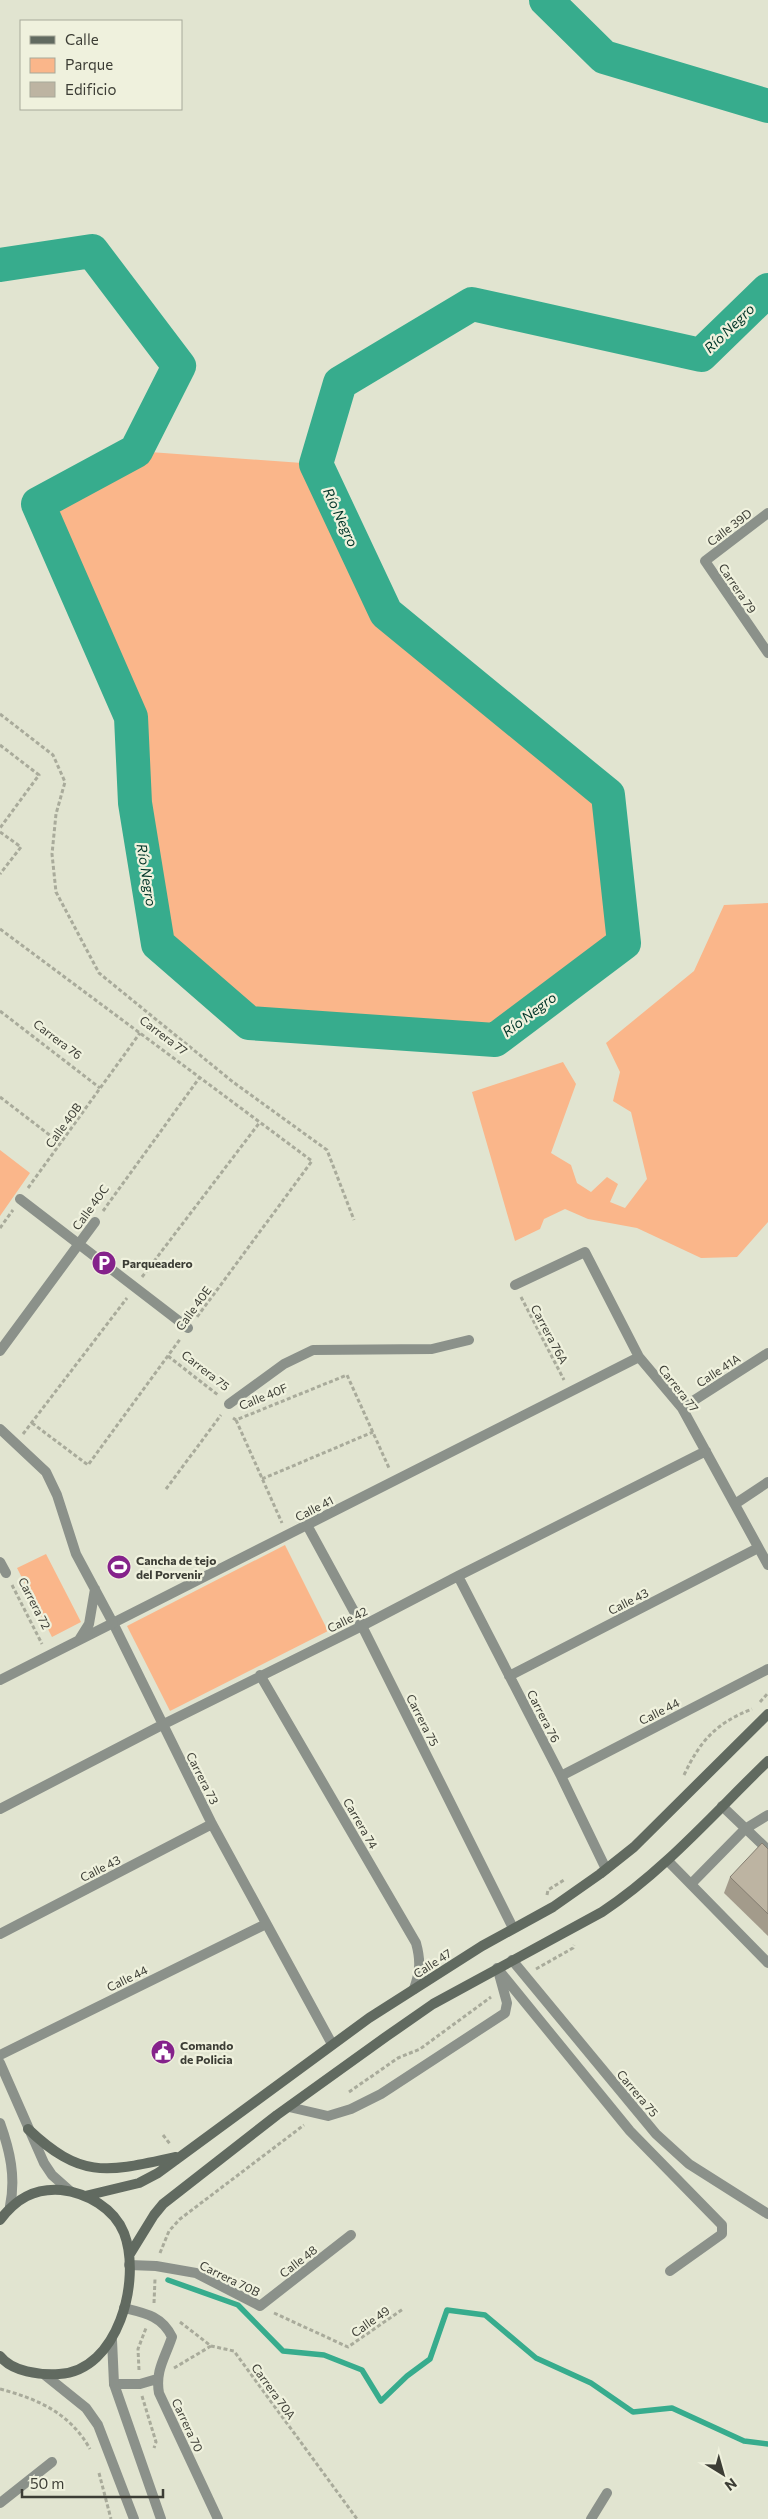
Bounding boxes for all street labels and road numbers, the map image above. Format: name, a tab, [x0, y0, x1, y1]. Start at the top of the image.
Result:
street label: Calle 39D	[704, 506, 754, 548]
street label: Carrera 79	[716, 560, 760, 616]
street label: Carrera 77	[137, 1013, 191, 1057]
street label: Carrera 76	[31, 1016, 85, 1062]
street label: Calle 40B	[42, 1100, 84, 1150]
street label: Calle 40C	[69, 1182, 111, 1232]
street label: Calle 40E	[172, 1283, 214, 1333]
street label: Carrera 76A	[529, 1302, 571, 1366]
street label: Carrera 75	[179, 1347, 233, 1393]
street label: Calle 41A	[693, 1351, 743, 1389]
street label: Carrera 77	[656, 1362, 702, 1414]
street label: Calle 40F	[237, 1380, 289, 1412]
street label: Calle 41	[292, 1492, 336, 1524]
street label: Carrera 72	[16, 1575, 54, 1632]
street label: Calle 43	[606, 1585, 651, 1617]
street label: Calle 42	[325, 1603, 370, 1635]
street label: Carrera 76	[525, 1687, 563, 1745]
street label: Carrera 75	[404, 1692, 442, 1749]
street label: Calle 44	[636, 1695, 682, 1727]
street label: Carrera 73	[184, 1750, 222, 1807]
street label: Carrera 74	[341, 1795, 381, 1851]
street label: Calle 43	[78, 1852, 123, 1884]
street label: Calle 47	[410, 1946, 454, 1980]
street label: Calle 44	[104, 1962, 150, 1994]
street label: Carrera 75	[614, 2067, 662, 2119]
street label: Calle 48	[276, 2242, 320, 2280]
street label: Carrera 70B	[198, 2257, 263, 2299]
street label: Calle 49	[348, 2303, 392, 2339]
street label: Carrera 70A	[249, 2360, 299, 2422]
street label: Carrera 70	[169, 2396, 207, 2454]

